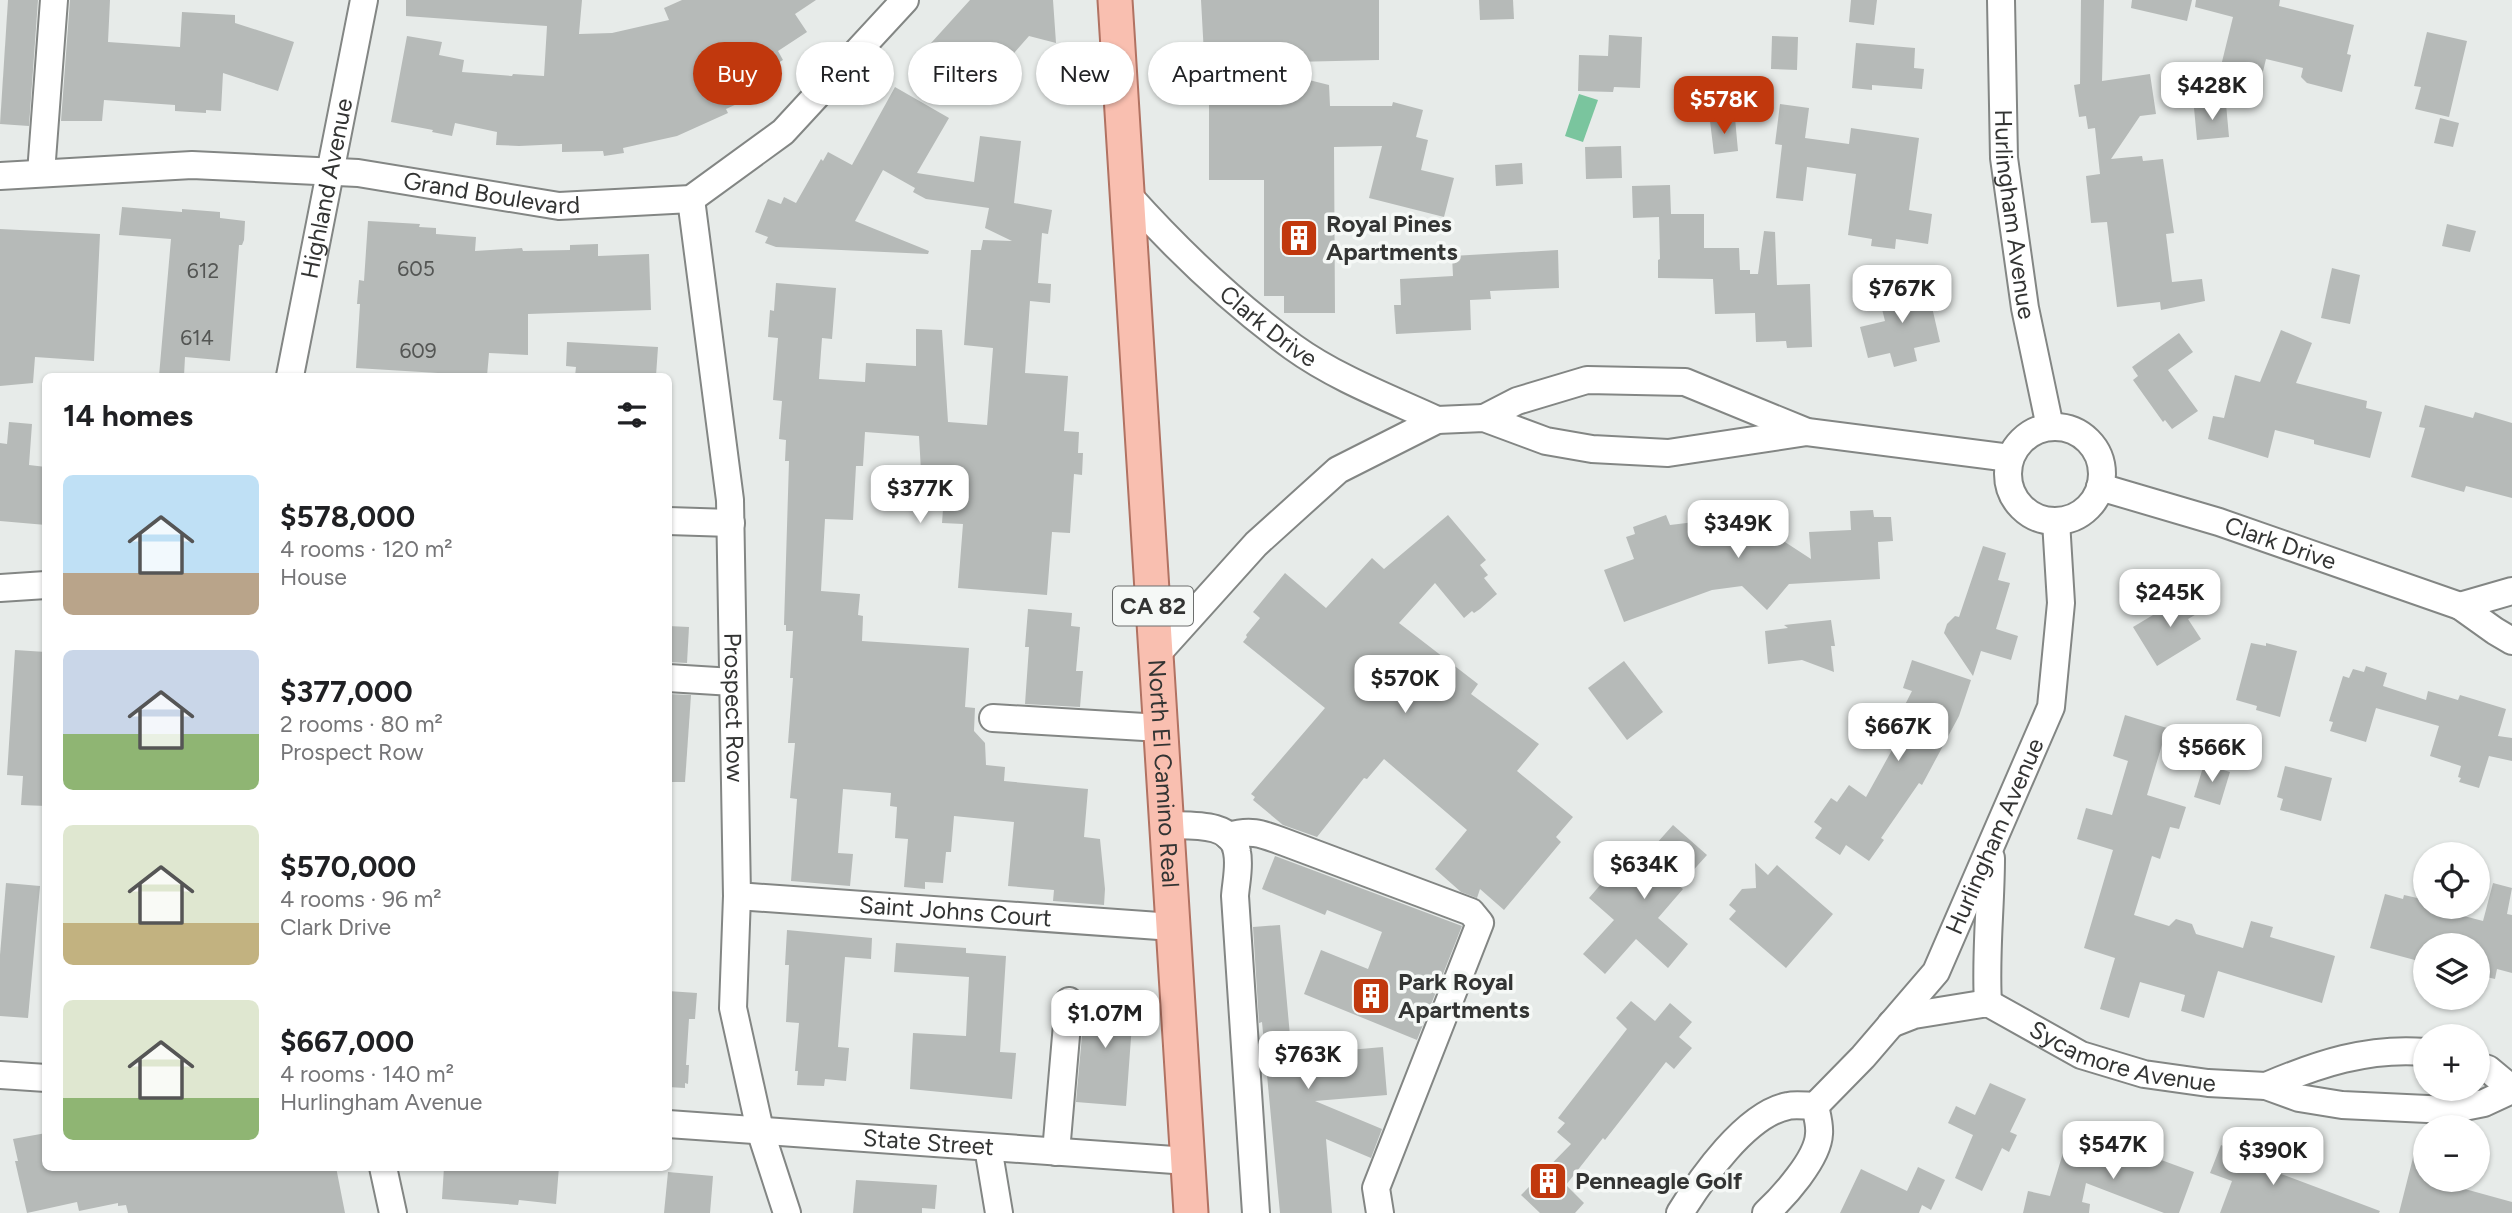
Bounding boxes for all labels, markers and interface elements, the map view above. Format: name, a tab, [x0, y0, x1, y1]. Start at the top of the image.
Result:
chip: Buy	[693, 42, 782, 105]
chip: Rent	[796, 42, 894, 105]
chip: Filters	[908, 42, 1022, 105]
chip: New	[1036, 42, 1134, 105]
chip: Apartment	[1148, 42, 1312, 105]
pin: $428K	[2163, 62, 2261, 122]
text: $428K	[2177, 71, 2247, 99]
pin: $578K	[1675, 76, 1773, 136]
text: $578K	[1690, 85, 1758, 113]
street label: Highland Avenue	[294, 96, 358, 281]
street label: Hurlingham Avenue	[1989, 109, 2042, 322]
street label: Grand Boulevard	[401, 166, 581, 220]
place label: Royal Pines Apartments	[1326, 209, 1458, 266]
building icon: Royal Pines Apartments	[1278, 217, 1320, 259]
house number: 605	[397, 256, 435, 281]
house number: 612	[187, 258, 219, 283]
pin: $767K	[1853, 266, 1951, 325]
text: $767K	[1869, 274, 1935, 302]
street label: Clark Drive	[1214, 279, 1323, 373]
house number: 614	[180, 325, 214, 350]
house number: 609	[399, 338, 437, 363]
icon: filters	[613, 396, 651, 434]
text: 14 homes	[63, 397, 193, 434]
pin: $377K	[871, 466, 969, 525]
text: $377K	[887, 474, 953, 502]
text: $578,000	[280, 498, 415, 535]
pin: $349K	[1689, 500, 1787, 560]
icon: home	[119, 503, 203, 587]
text: $349K	[1704, 509, 1772, 537]
street label: Clark Drive	[2221, 510, 2340, 576]
text: 4 rooms · 120 m²	[280, 535, 453, 563]
text: House	[280, 563, 347, 591]
pin: $245K	[2121, 570, 2219, 629]
text: $245K	[2135, 578, 2205, 606]
road number: CA 82	[1113, 586, 1193, 626]
street label: Prospect Row	[718, 632, 750, 783]
pin: $570K	[1356, 656, 1454, 715]
street label: North El Camino Real	[1142, 658, 1186, 889]
text: $570K	[1370, 664, 1440, 692]
text: $377,000	[280, 673, 413, 710]
icon: home	[119, 678, 203, 762]
pin: $667K	[1849, 704, 1947, 763]
text: 2 rooms · 80 m²	[280, 710, 443, 738]
text: $667K	[1864, 712, 1932, 740]
pin: $566K	[2163, 724, 2261, 784]
street label: Hurlingham Avenue	[1939, 733, 2050, 939]
text: $566K	[2178, 733, 2246, 761]
text: Prospect Row	[280, 738, 424, 766]
pin: $634K	[1595, 842, 1693, 901]
map controls	[2413, 842, 2490, 1192]
button: locate	[2413, 842, 2490, 919]
text: $570,000	[280, 848, 416, 885]
text: $634K	[1610, 850, 1678, 878]
icon: home	[119, 853, 203, 937]
text: 4 rooms · 96 m²	[280, 885, 442, 913]
street label: Saint Johns Court	[858, 890, 1053, 932]
text: Clark Drive	[280, 913, 391, 941]
button: layers	[2413, 933, 2490, 1010]
place label: Park Royal Apartments	[1398, 967, 1530, 1024]
building icon: Park Royal Apartments	[1350, 975, 1392, 1017]
pin: $1.07M	[1048, 990, 1162, 1050]
text: $1.07M	[1067, 999, 1143, 1027]
street label: Sycamore Avenue	[2025, 1014, 2217, 1097]
text: $667,000	[280, 1023, 414, 1060]
button: +	[2413, 1024, 2490, 1101]
icon: home	[119, 1028, 203, 1112]
pin: $763K	[1259, 1032, 1357, 1091]
text: $763K	[1275, 1040, 1341, 1068]
text: 4 rooms · 140 m²	[280, 1060, 454, 1088]
text: Hurlingham Avenue	[280, 1088, 482, 1116]
button: −	[2413, 1115, 2490, 1192]
pin: $547K	[2064, 1122, 2162, 1181]
street label: State Street	[862, 1123, 995, 1161]
pin: $390K	[2224, 1128, 2322, 1187]
text: $547K	[2079, 1130, 2147, 1158]
text: $390K	[2238, 1136, 2308, 1164]
building icon: Penneagle Golf	[1527, 1160, 1569, 1202]
place label: Penneagle Golf	[1575, 1166, 1743, 1195]

